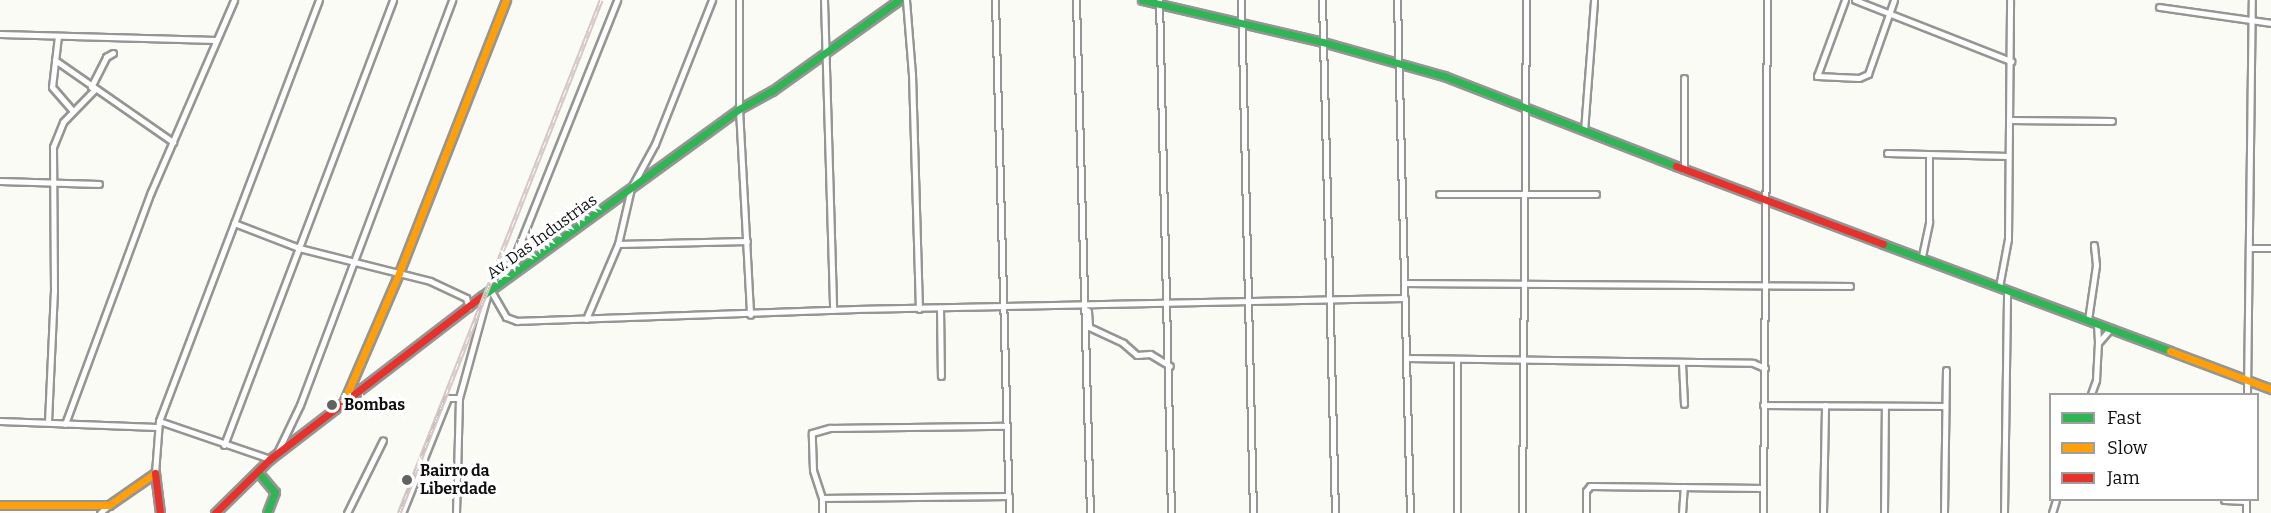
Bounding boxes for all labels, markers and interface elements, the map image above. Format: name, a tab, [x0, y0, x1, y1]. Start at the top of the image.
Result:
street label: Av. Das Industrias	[483, 191, 601, 283]
legend	[2049, 393, 2259, 501]
place label: Bombas	[344, 395, 405, 415]
marker: Bombas	[325, 398, 339, 412]
text: Fast	[2107, 407, 2142, 429]
text: Slow	[2107, 437, 2147, 459]
place label: Bairro da Liberdade	[420, 461, 496, 499]
text: Jam	[2107, 467, 2140, 489]
marker: Bairro da Liberdade	[398, 471, 416, 489]

